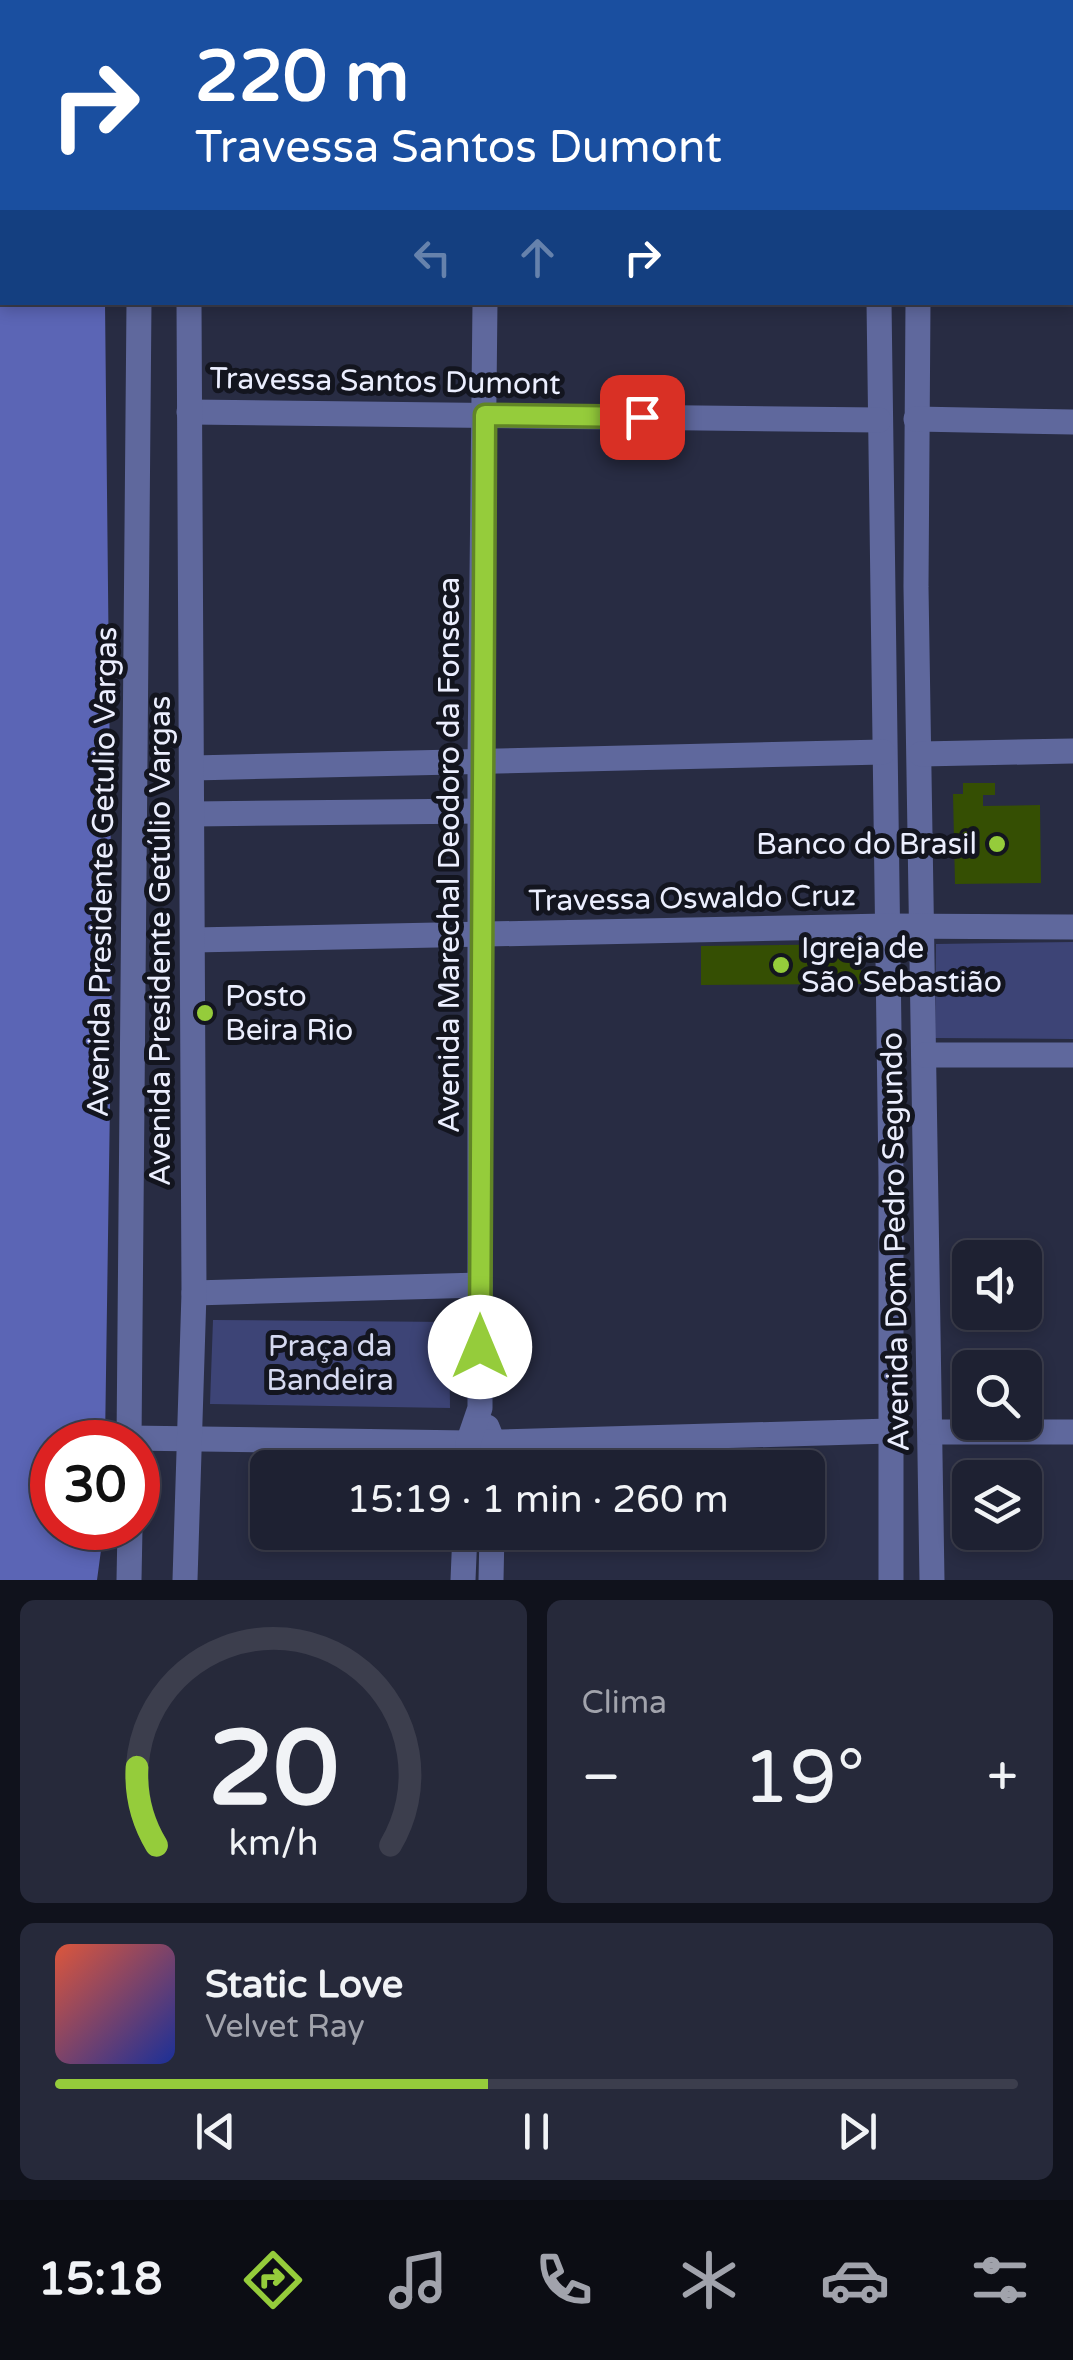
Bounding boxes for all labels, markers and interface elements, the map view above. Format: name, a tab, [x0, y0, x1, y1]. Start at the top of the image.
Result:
text: 220 m	[195, 36, 409, 120]
icon: right	[30, 40, 160, 170]
text: Travessa Santos Dumont	[195, 121, 722, 175]
icon: left	[405, 230, 460, 285]
icon: ahead	[510, 230, 565, 285]
icon: right	[615, 230, 670, 285]
street label: Travessa Santos Dumont	[209, 360, 561, 403]
pin	[600, 375, 685, 460]
icon: arrive	[615, 390, 670, 445]
street label: Avenida Marechal Deodoro da Fonseca	[431, 577, 468, 1133]
street label: Avenida Presidente Getulio Vargas	[80, 626, 125, 1118]
street label: Avenida Presidente Getúlio Vargas	[142, 696, 179, 1186]
place label: Banco do Brasil	[756, 826, 977, 863]
marker: Banco do Brasil	[986, 833, 1008, 855]
street label: Travessa Oswaldo Cruz	[528, 877, 856, 920]
place label: Igreja de São Sebastião	[801, 930, 1002, 1001]
marker: Igreja de São Sebastião	[770, 954, 792, 976]
place label: Posto Beira Rio	[225, 978, 353, 1049]
marker: Posto Beira Rio	[194, 1002, 216, 1024]
street label: Avenida Dom Pedro Segundo	[873, 1032, 918, 1452]
map controls	[952, 1240, 1042, 1550]
button: sound	[952, 1240, 1042, 1330]
position arrow	[428, 1295, 532, 1399]
park label: Praça da Bandeira	[266, 1328, 394, 1399]
button: search	[952, 1350, 1042, 1440]
speed limit sign: 30	[30, 1420, 160, 1550]
button: layers	[952, 1460, 1042, 1550]
text: 15:19 · 1 min · 260 m	[346, 1477, 729, 1523]
text: Clima	[582, 1684, 667, 1722]
text: 20	[208, 1708, 339, 1833]
text: 19°	[743, 1733, 865, 1823]
text: −	[582, 1745, 621, 1811]
text: +	[987, 1745, 1018, 1811]
text: km/h	[228, 1822, 318, 1865]
text: Static Love	[205, 1962, 403, 2008]
text: Velvet Ray	[205, 2008, 365, 2046]
icon: previous	[188, 2104, 243, 2159]
icon: pause	[509, 2104, 564, 2159]
icon: next	[830, 2104, 885, 2159]
icon: directions	[238, 2245, 308, 2315]
icon: music	[383, 2245, 453, 2315]
icon: phone	[529, 2245, 599, 2315]
icon: climate	[674, 2245, 744, 2315]
icon: car	[820, 2245, 890, 2315]
icon: filters	[965, 2245, 1035, 2315]
text: 15:18	[38, 2253, 162, 2307]

